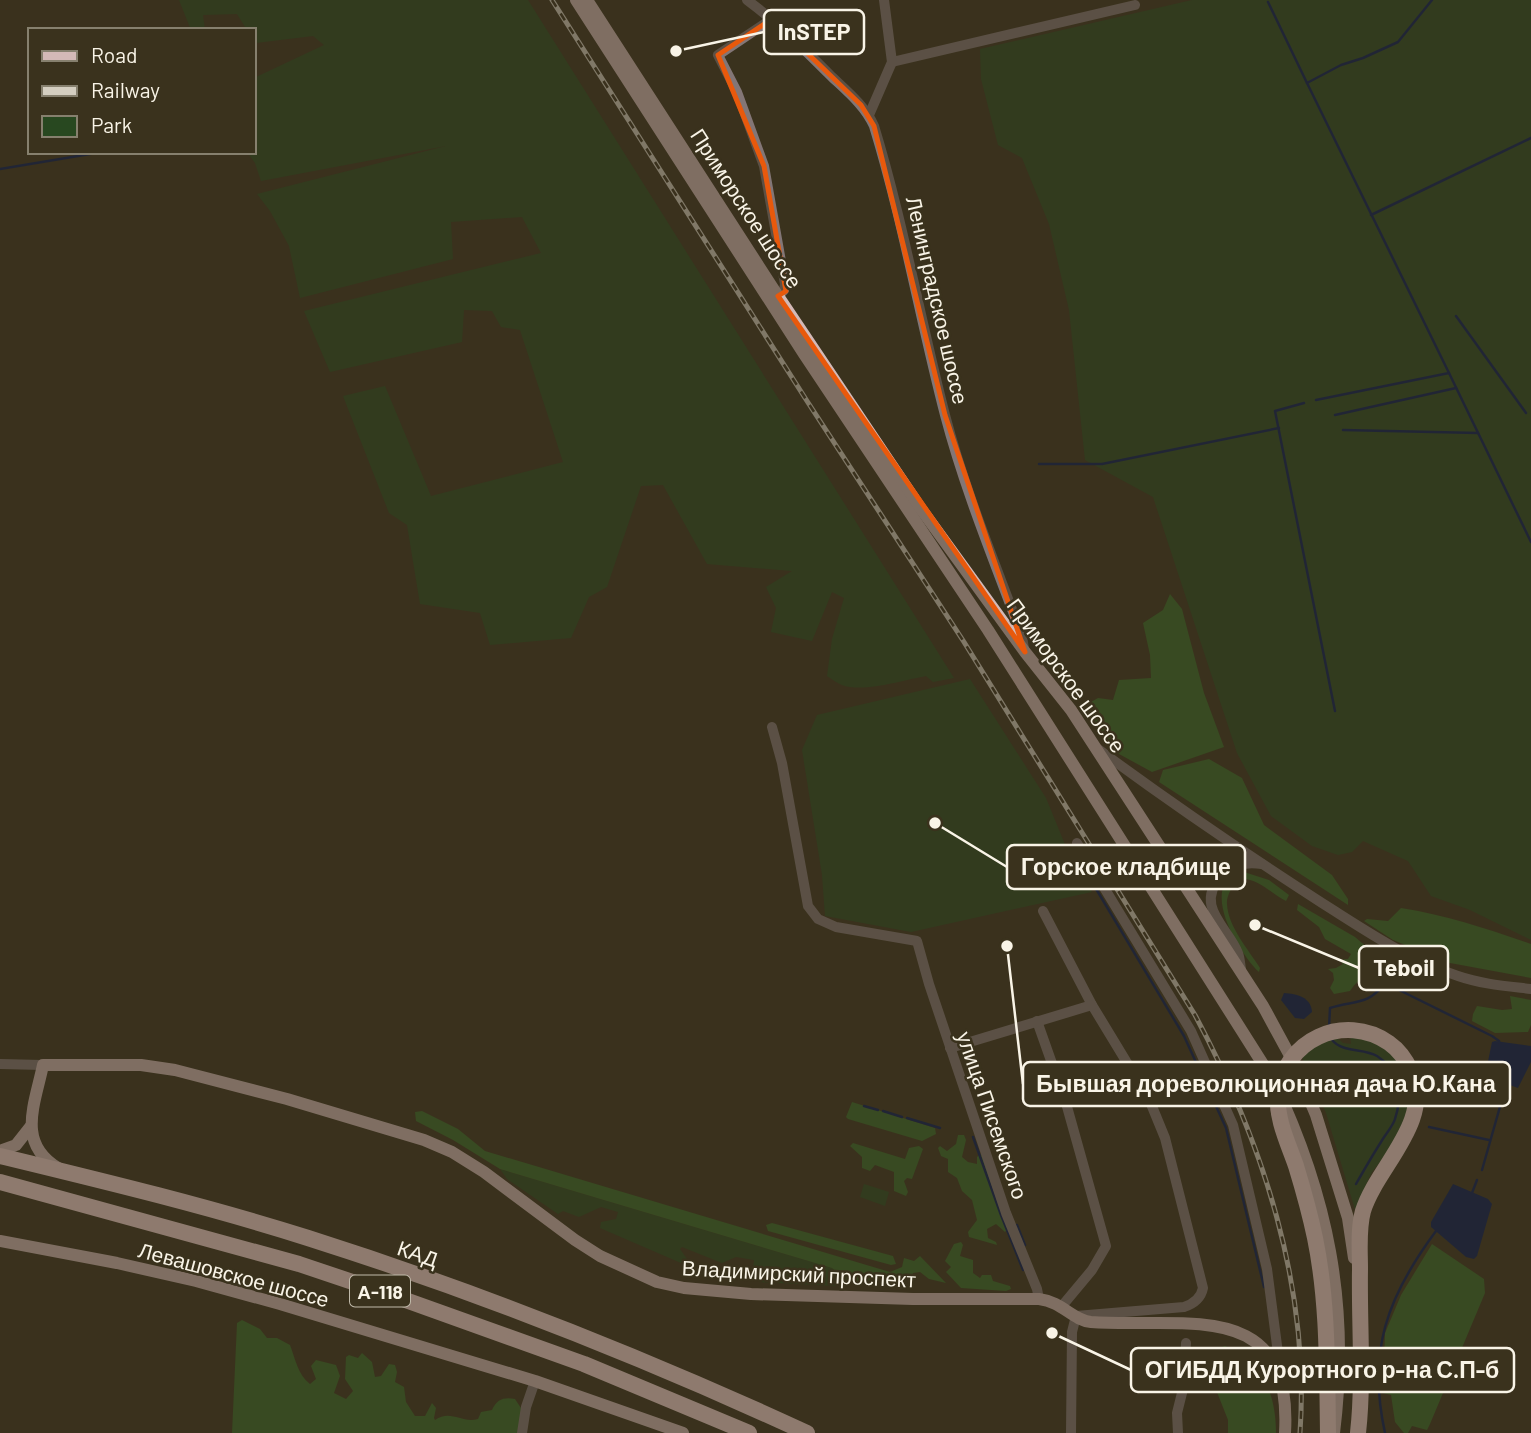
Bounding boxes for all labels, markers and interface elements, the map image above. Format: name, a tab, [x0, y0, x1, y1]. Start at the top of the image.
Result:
callout: InSTEP	[764, 10, 864, 54]
text: InSTEP	[778, 17, 851, 45]
legend	[28, 28, 256, 154]
text: Road	[91, 42, 137, 67]
text: Railway	[91, 77, 160, 102]
text: Park	[91, 112, 132, 137]
street label: Приморское шоссе	[686, 124, 808, 292]
street label: Ленинградское шоссе	[902, 194, 974, 406]
street label: Приморское шоссе	[1003, 593, 1131, 757]
callout: Горское кладбище	[1007, 845, 1245, 889]
text: Горское кладбище	[1021, 852, 1231, 880]
callout: Teboil	[1359, 946, 1448, 990]
text: Teboil	[1373, 953, 1435, 981]
street label: улица Писемского	[953, 1028, 1033, 1202]
callout: Бывшая дореволюционная дача Ю.Кана	[1023, 1062, 1510, 1106]
text: Бывшая дореволюционная дача Ю.Кана	[1036, 1069, 1496, 1097]
street label: КАД	[394, 1234, 442, 1272]
street label: Левашовское шоссе	[136, 1237, 332, 1311]
street label: Владимирский проспект	[681, 1254, 917, 1292]
road number: А-118	[350, 1275, 410, 1306]
callout: ОГИБДД Курортного р-на С.П-б	[1131, 1348, 1514, 1392]
text: ОГИБДД Курортного р-на С.П-б	[1145, 1355, 1499, 1383]

